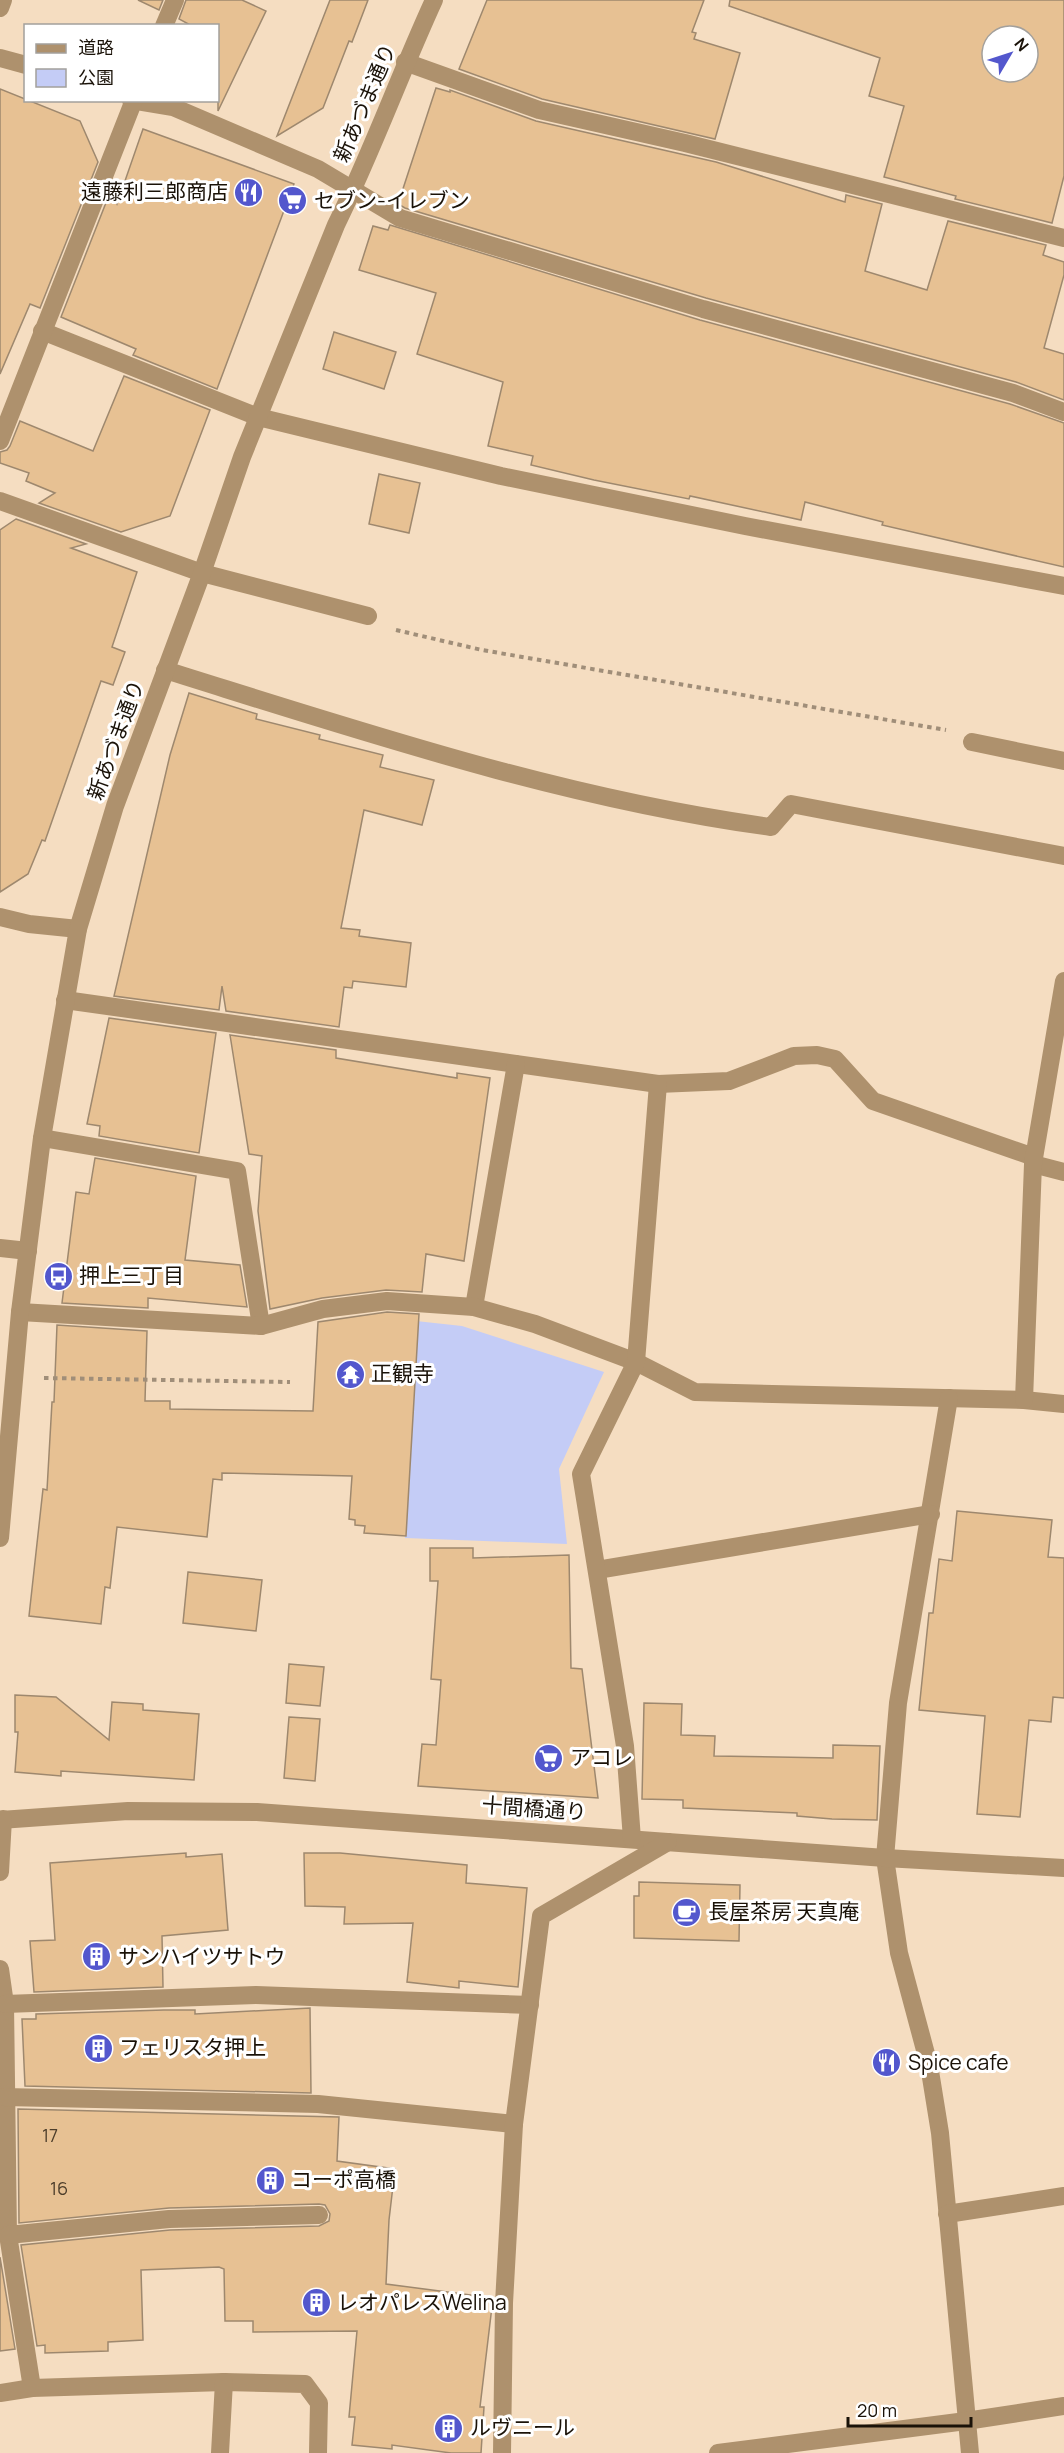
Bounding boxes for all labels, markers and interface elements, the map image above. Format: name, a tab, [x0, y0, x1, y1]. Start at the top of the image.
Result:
legend	[24, 24, 219, 102]
north arrow	[980, 24, 1040, 84]
text: N	[1009, 33, 1034, 56]
text: 道路	[78, 35, 114, 59]
street label: 新あづま通り	[327, 39, 402, 166]
text: 公園	[78, 65, 114, 89]
restaurant icon: 遠藤利三郎商店	[233, 176, 265, 208]
place label: 遠藤利三郎商店	[81, 177, 228, 205]
supermarket icon: セブン-イレブン	[277, 185, 309, 217]
place label: セブン-イレブン	[314, 186, 470, 214]
street label: 新あづま通り	[80, 676, 150, 804]
bus stop icon: 押上三丁目	[42, 1260, 74, 1292]
place label: 押上三丁目	[79, 1261, 184, 1289]
temple icon: 正観寺	[334, 1358, 366, 1390]
place label: 正観寺	[371, 1359, 434, 1387]
supermarket icon: アコレ	[533, 1742, 565, 1774]
place label: アコレ	[570, 1743, 633, 1771]
street label: 十間橋通り	[481, 1790, 587, 1826]
cafe icon: 長屋茶房 天真庵	[671, 1896, 703, 1928]
place label: 長屋茶房 天真庵	[708, 1897, 859, 1925]
building icon: サンハイツサトウ	[81, 1941, 113, 1973]
place label: サンハイツサトウ	[118, 1942, 286, 1970]
building icon: フェリスタ押上	[82, 2032, 114, 2064]
place label: フェリスタ押上	[119, 2033, 266, 2061]
restaurant icon: Spice cafe	[871, 2047, 903, 2079]
place label: Spice cafe	[908, 2048, 1009, 2076]
house number: 17	[42, 2123, 58, 2147]
building icon: コーポ高橋	[254, 2164, 286, 2196]
place label: コーポ高橋	[291, 2165, 396, 2193]
house number: 16	[50, 2176, 68, 2200]
building icon: レオパレスWelina	[300, 2287, 332, 2319]
place label: レオパレスWelina	[337, 2288, 507, 2316]
scale bar	[848, 2390, 971, 2428]
text: 20 m	[857, 2398, 897, 2422]
building icon: ルヴニール	[433, 2412, 465, 2444]
place label: ルヴニール	[470, 2413, 575, 2441]

